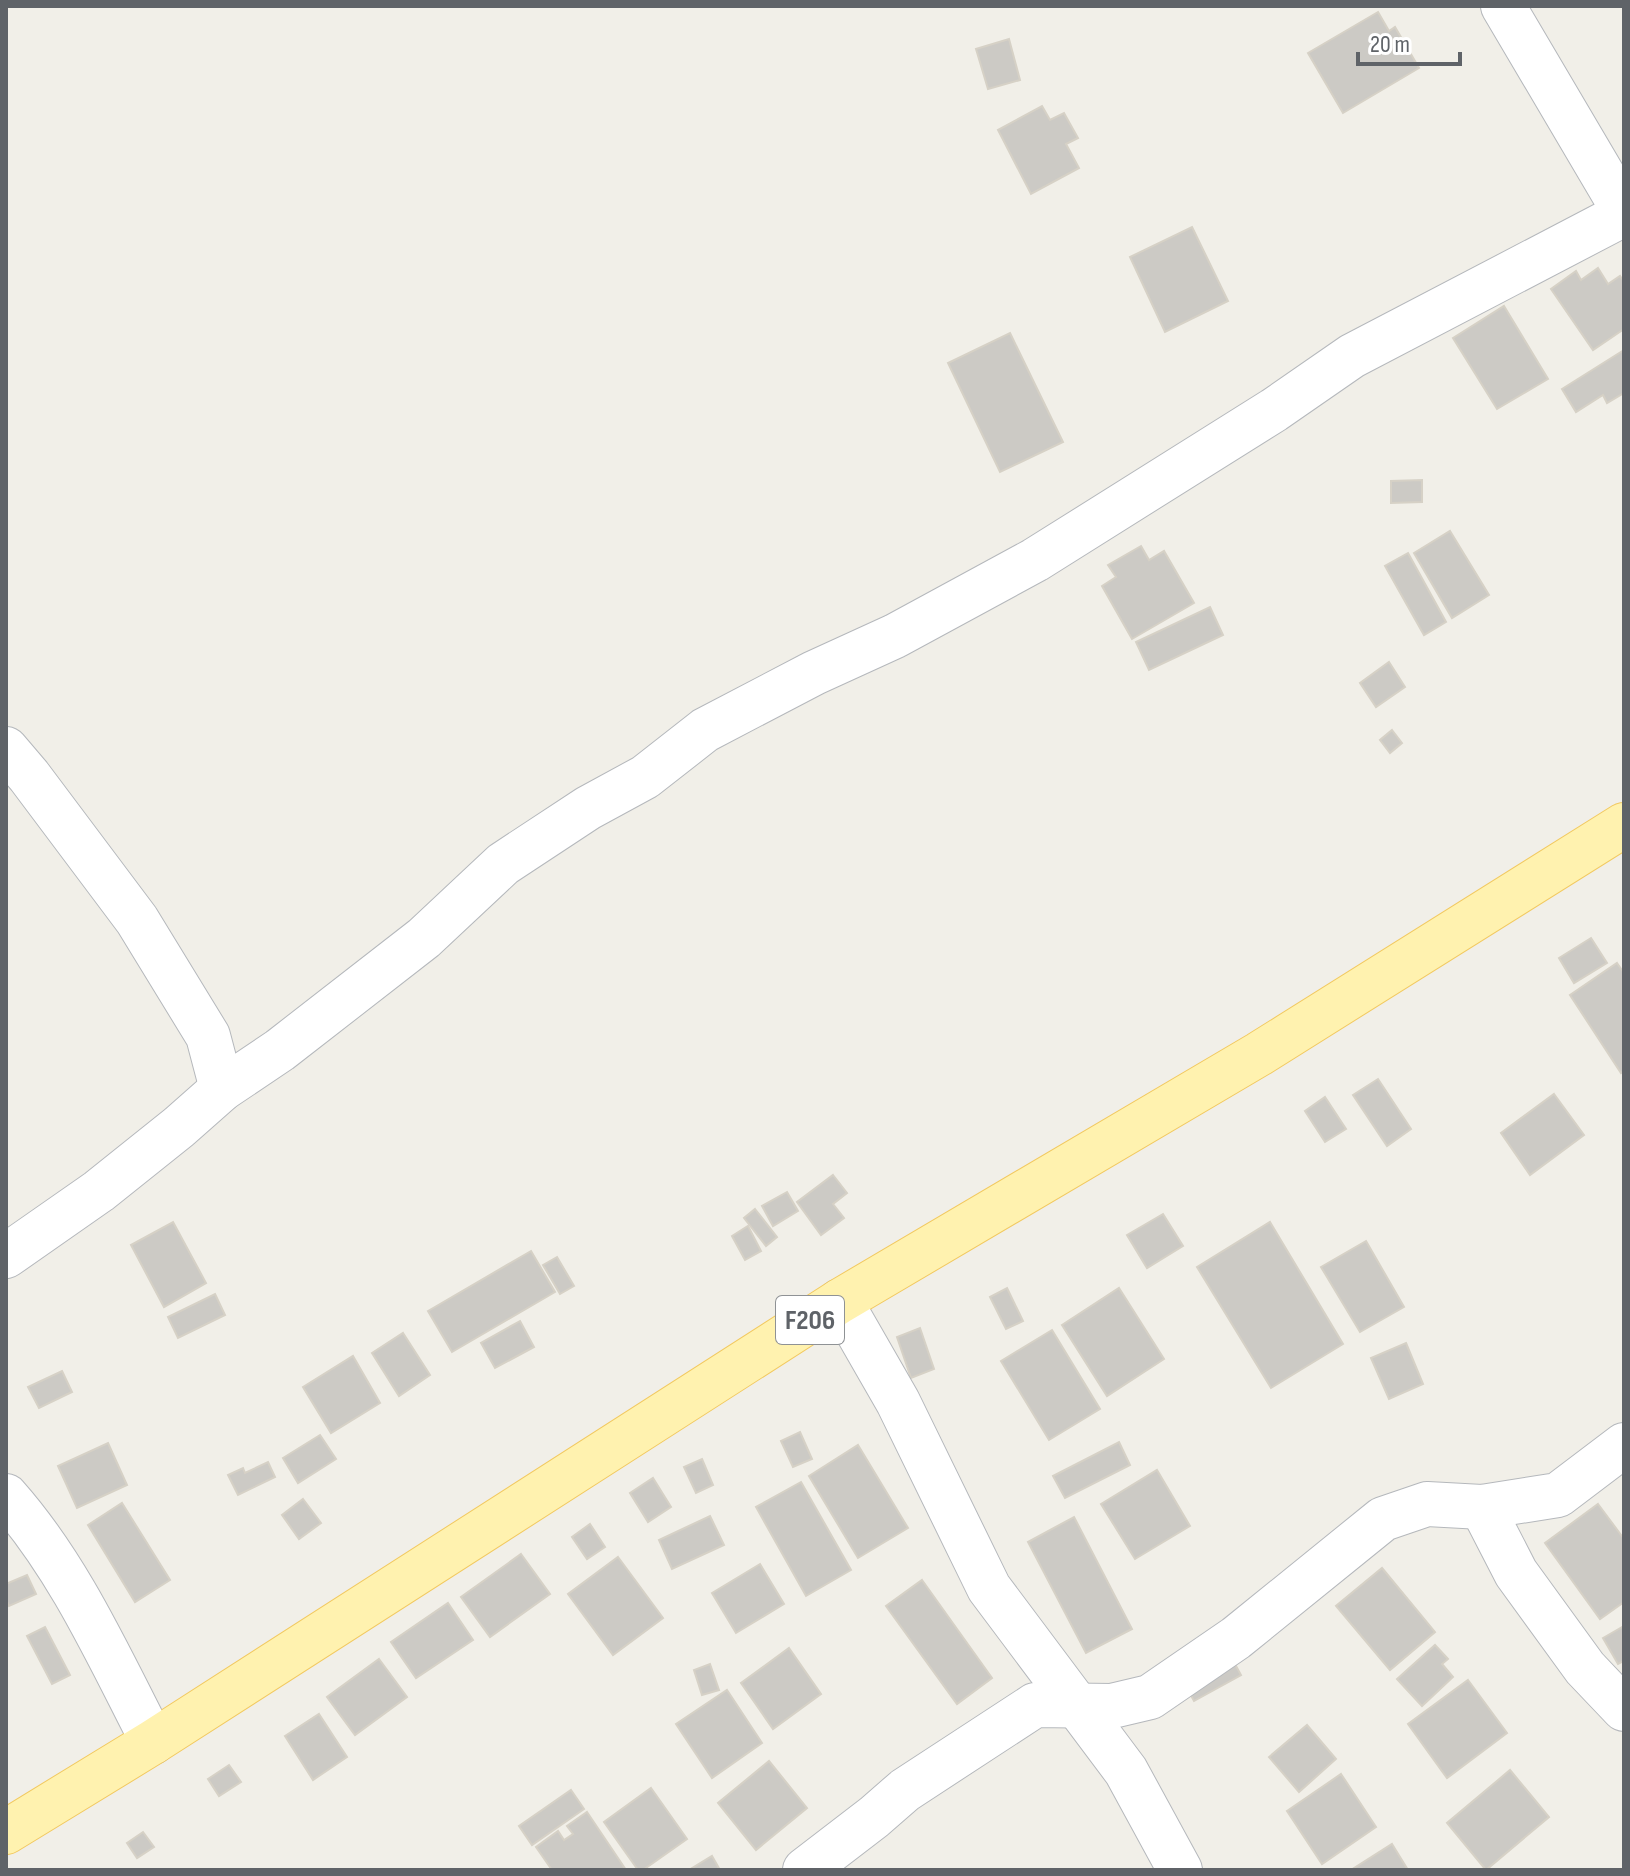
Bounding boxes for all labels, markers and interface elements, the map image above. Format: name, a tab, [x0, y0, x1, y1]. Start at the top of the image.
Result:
scale bar	[1358, 16, 1460, 66]
text: 20 m	[1370, 30, 1410, 59]
road number: F206	[776, 1296, 844, 1344]

